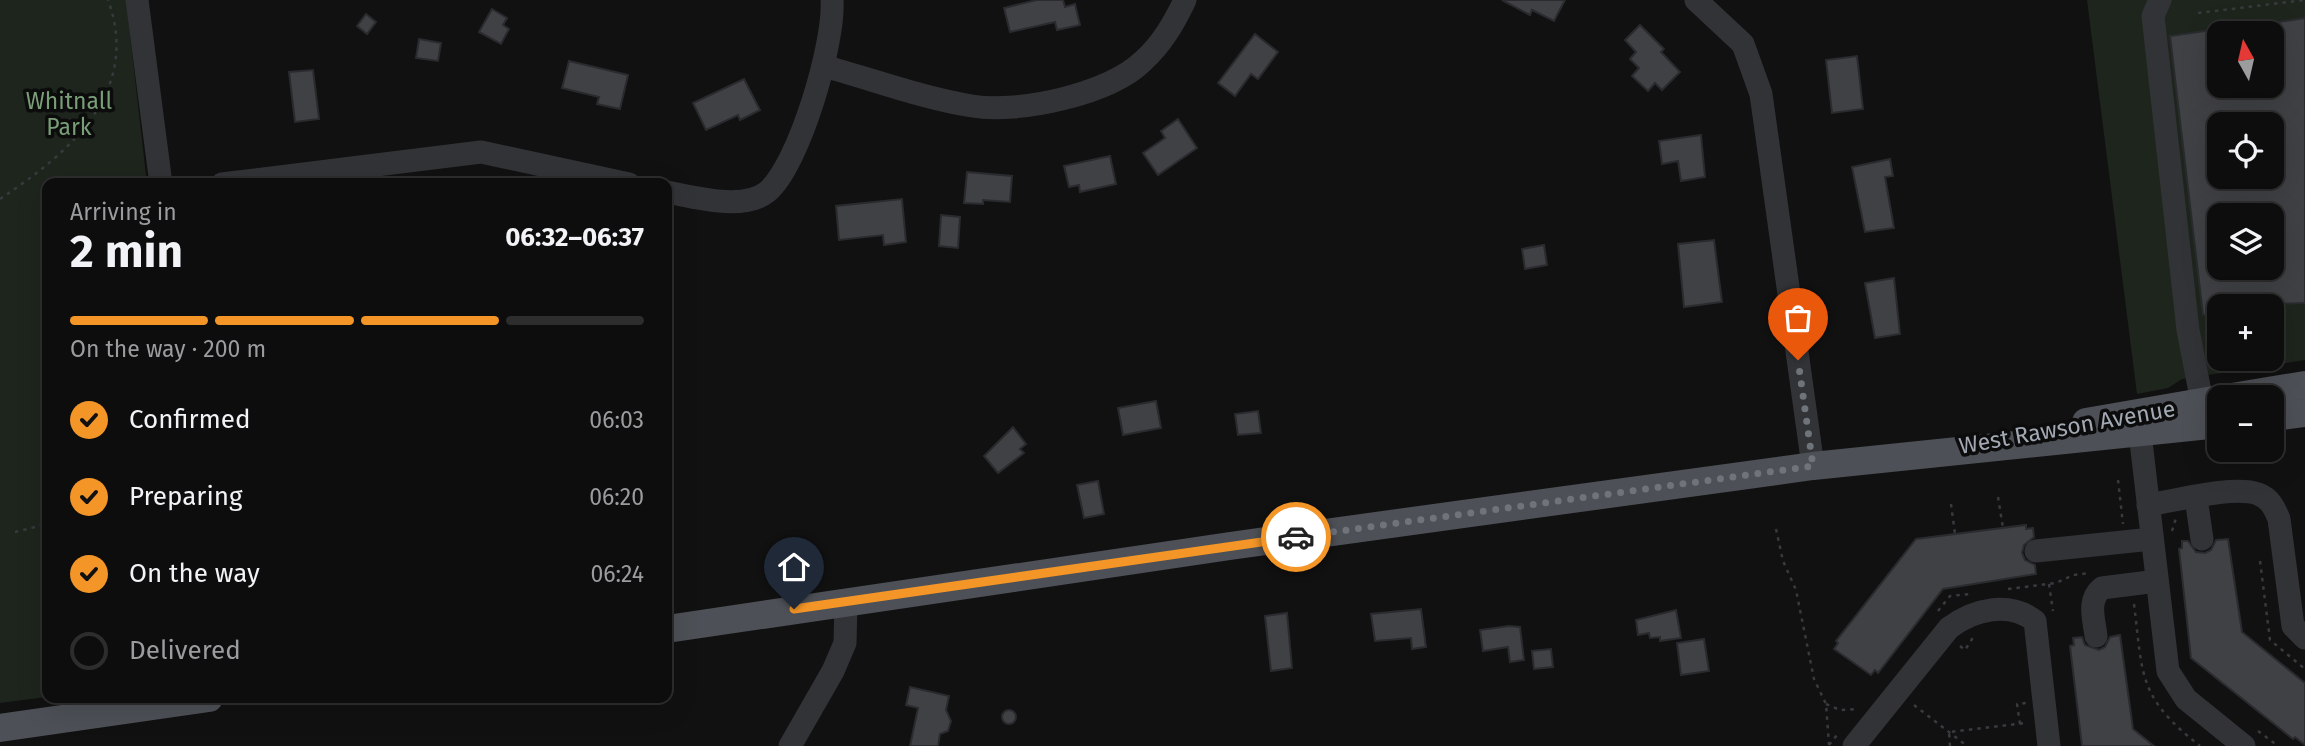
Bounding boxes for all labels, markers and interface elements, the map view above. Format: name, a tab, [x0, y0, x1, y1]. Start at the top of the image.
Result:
north arrow	[2207, 21, 2284, 98]
map controls	[2207, 21, 2284, 462]
park label: Whitnall Park	[26, 87, 113, 141]
button: locate	[2207, 112, 2284, 189]
text: Arriving in	[70, 198, 177, 226]
button: layers	[2207, 203, 2284, 280]
text: 06:32–06:37	[505, 222, 644, 253]
text: 2 min	[70, 224, 183, 279]
pin	[1768, 288, 1828, 360]
button: +	[2207, 294, 2284, 371]
icon: bag	[1779, 299, 1817, 337]
text: On the way · 200 m	[70, 335, 266, 363]
button: −	[2207, 385, 2284, 462]
street label: West Rawson Avenue	[1957, 394, 2177, 460]
icon: check	[70, 401, 108, 439]
text: Confirmed	[129, 404, 250, 435]
text: 06:03	[589, 406, 644, 434]
icon: check	[70, 478, 108, 516]
text: Preparing	[129, 481, 242, 512]
text: 06:20	[589, 483, 644, 511]
courier	[1261, 502, 1331, 572]
icon: car	[1277, 518, 1315, 556]
pin	[764, 537, 824, 609]
icon: home	[775, 548, 813, 586]
icon: check	[70, 555, 108, 593]
text: On the way	[129, 558, 260, 589]
text: 06:24	[590, 560, 644, 588]
text: Delivered	[129, 635, 241, 666]

